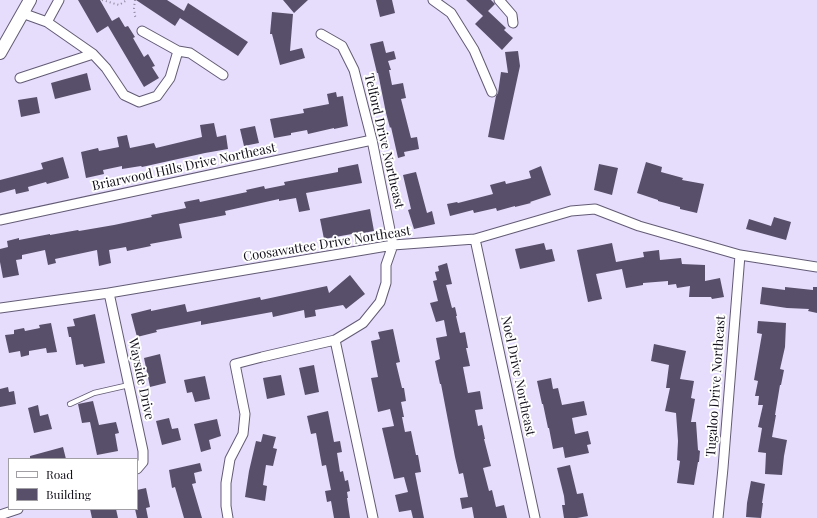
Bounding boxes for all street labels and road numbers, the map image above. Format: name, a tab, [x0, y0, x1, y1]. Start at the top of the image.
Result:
street label: Telford Drive Northeast	[361, 72, 407, 210]
street label: Briarwood Hills Drive Northeast	[91, 140, 277, 194]
street label: Coosawattee Drive Northeast	[242, 223, 412, 265]
street label: Noel Drive Northeast	[498, 315, 538, 437]
street label: Tugaloo Drive Northeast	[703, 315, 729, 457]
street label: Wayside Drive	[125, 337, 157, 421]

